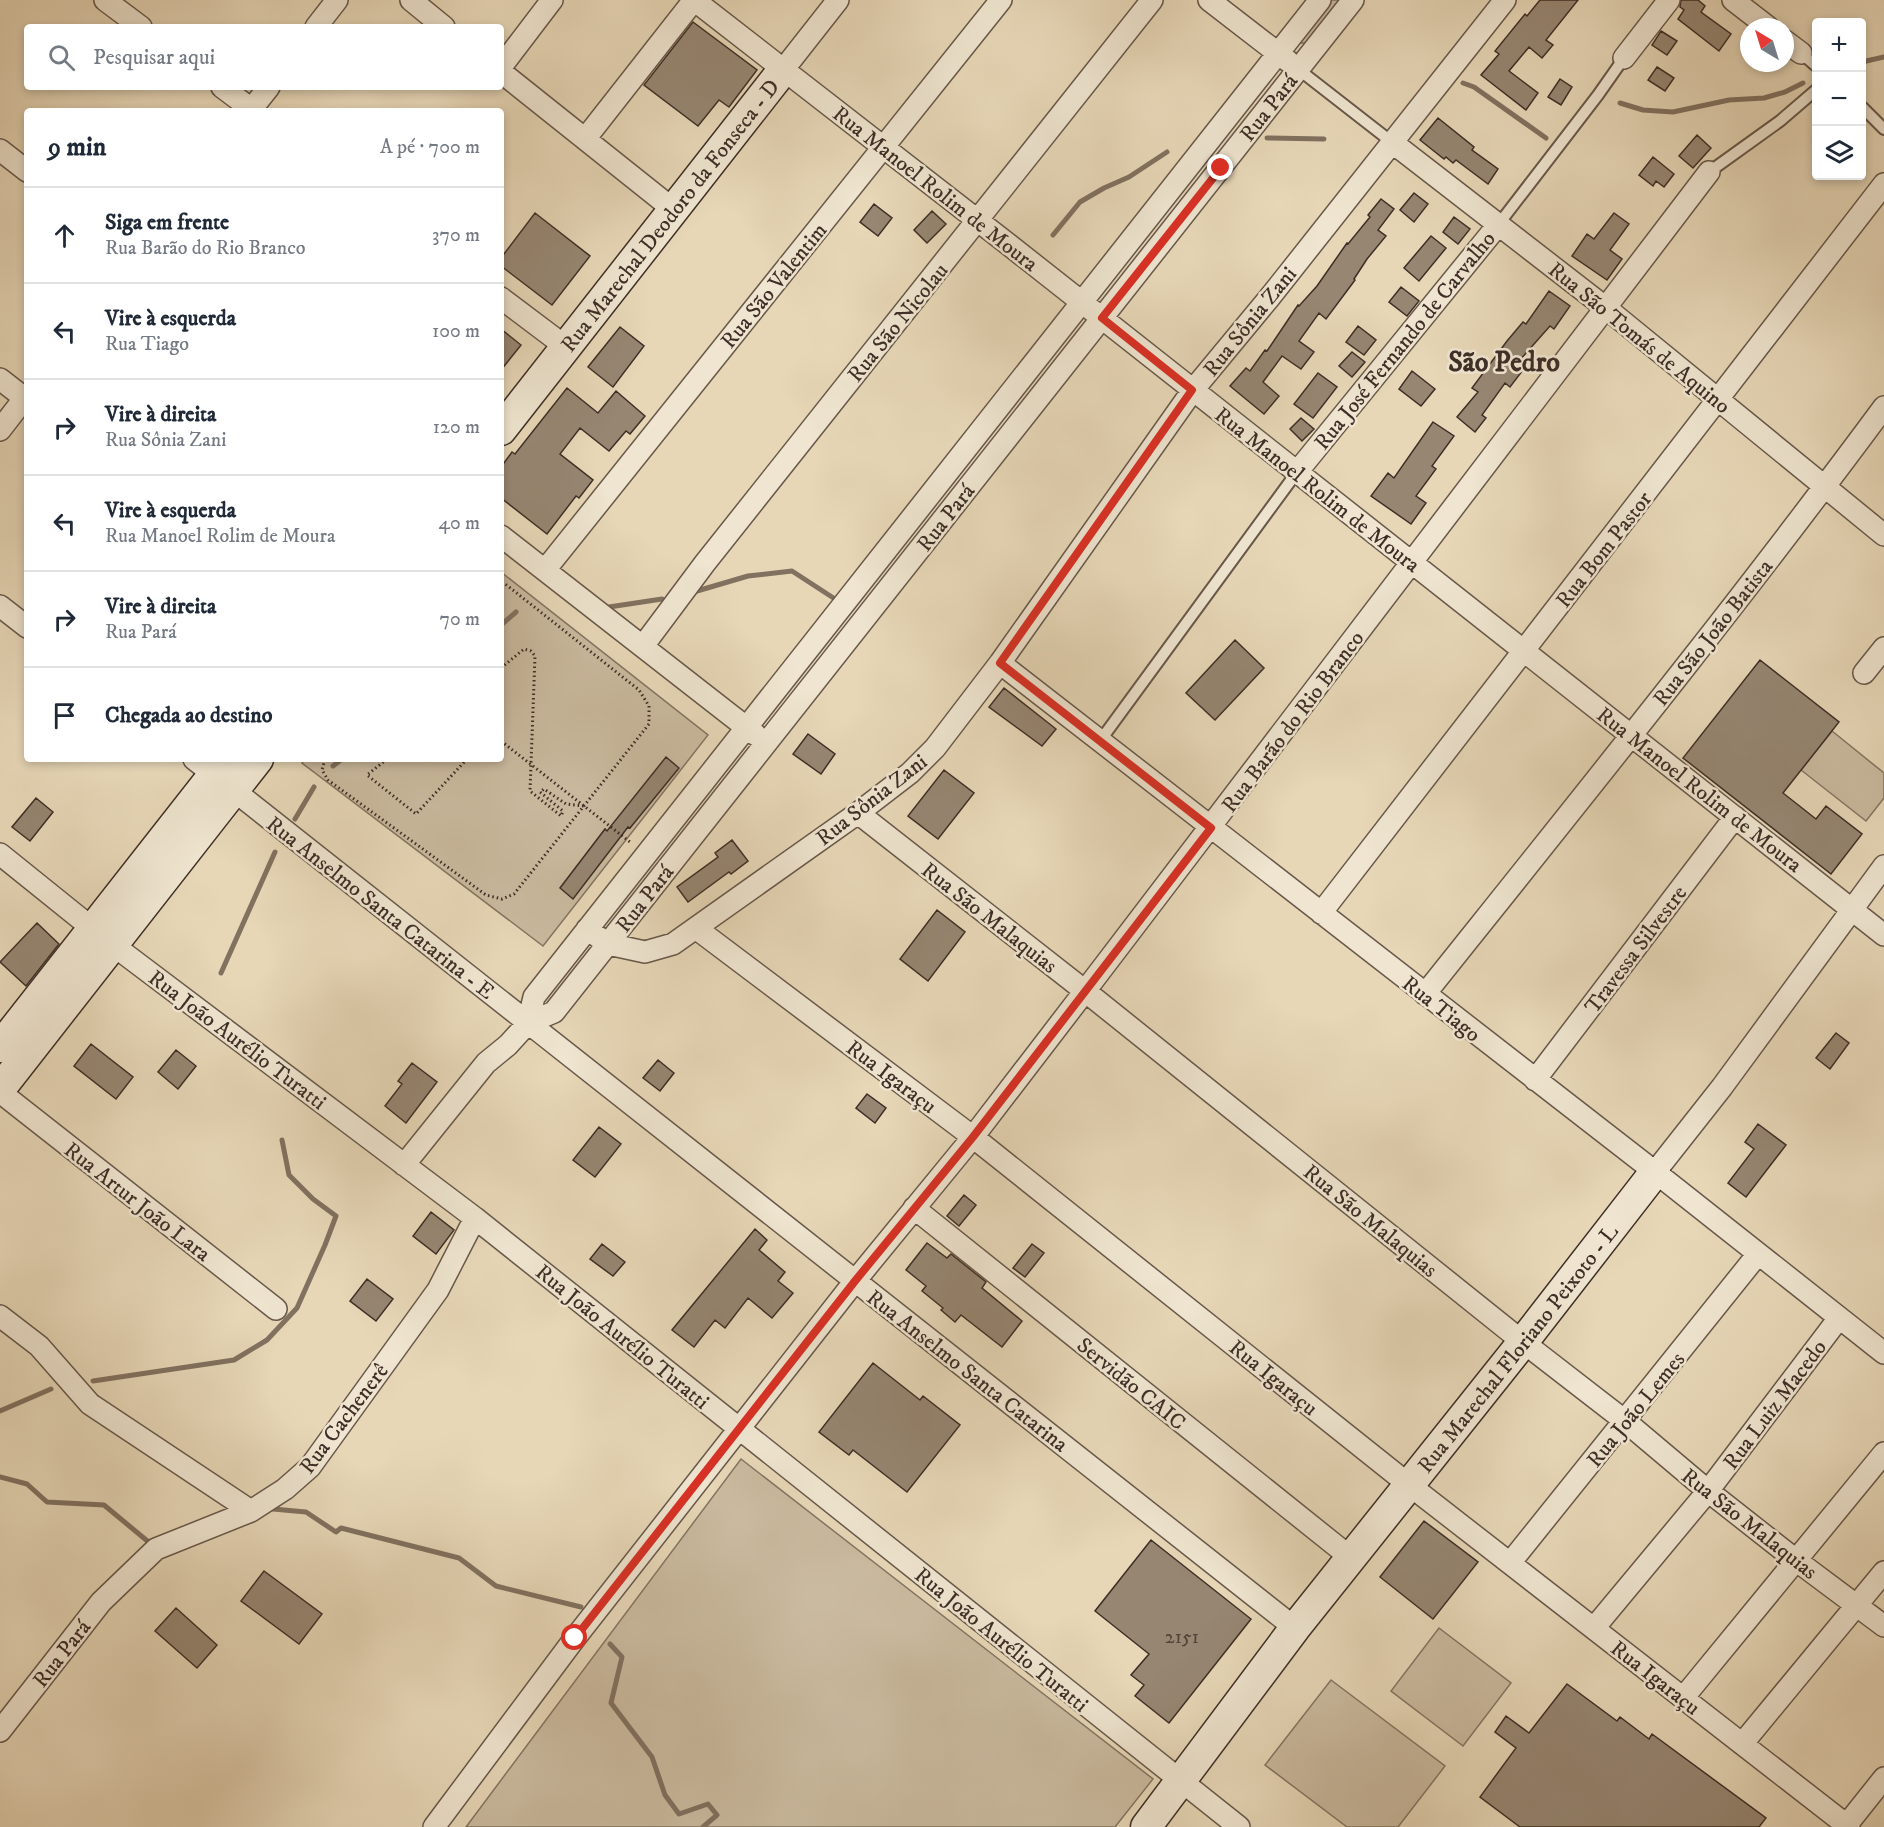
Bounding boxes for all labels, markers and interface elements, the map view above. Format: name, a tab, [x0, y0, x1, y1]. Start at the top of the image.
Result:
north arrow	[1740, 18, 1794, 72]
map controls	[1812, 18, 1866, 180]
button: +	[1812, 18, 1866, 72]
search box	[24, 24, 504, 90]
icon: search	[45, 41, 78, 74]
text: Pesquisar aqui	[93, 44, 215, 71]
street label: Rua Pará	[1234, 68, 1305, 147]
button: −	[1812, 72, 1866, 126]
street label: Rua Marechal Deodoro da Fonseca - D	[555, 74, 786, 358]
street label: Rua Manoel Rolim de Moura	[827, 101, 1044, 278]
button: layers	[1812, 126, 1866, 180]
text: 9 min	[48, 131, 106, 164]
text: A pé · 700 m	[380, 135, 480, 160]
route end	[1207, 154, 1233, 180]
text: Siga em frente	[105, 209, 229, 236]
street label: Rua São Valentim	[715, 218, 833, 354]
icon: ahead	[48, 219, 81, 252]
text: 370 m	[432, 223, 480, 248]
street label: Rua José Fernando de Carvalho	[1309, 226, 1502, 456]
text: Rua Barão do Rio Branco	[105, 236, 306, 261]
street label: Rua São Tomás de Aquino	[1542, 256, 1736, 420]
street label: Rua São Nicolau	[842, 258, 954, 388]
street label: Rua Sônia Zani	[1198, 262, 1303, 382]
text: Vire à esquerda	[105, 305, 236, 332]
icon: left	[48, 315, 81, 348]
text: 100 m	[432, 319, 480, 344]
text: Rua Tiago	[105, 332, 189, 357]
district label: São Pedro	[1448, 345, 1560, 380]
text: Vire à direita	[105, 401, 216, 428]
street label: Rua Manoel Rolim de Moura	[1209, 402, 1426, 579]
icon: right	[48, 411, 81, 444]
text: 120 m	[433, 415, 480, 440]
text: Rua Sônia Zani	[105, 428, 226, 453]
street label: Rua Pará	[911, 478, 982, 557]
street label: Rua Bom Pastor	[1550, 486, 1659, 614]
text: Vire à esquerda	[105, 497, 236, 524]
icon: left	[48, 507, 81, 540]
text: 40 m	[438, 511, 480, 536]
text: Rua Manoel Rolim de Moura	[105, 524, 335, 549]
street label: Rua São João Batista	[1647, 554, 1779, 712]
text: Vire à direita	[105, 593, 216, 620]
icon: right	[48, 603, 81, 636]
text: 70 m	[439, 607, 480, 632]
text: Rua Pará	[105, 620, 177, 645]
street label: Rua Barão do Rio Branco	[1216, 626, 1370, 818]
icon: arrive	[48, 699, 81, 732]
text: Chegada ao destino	[105, 702, 272, 729]
street label: Rua Manoel Rolim de Moura	[1591, 702, 1808, 879]
street label: Rua Sônia Zani	[811, 748, 933, 852]
street label: Rua Anselmo Santa Catarina - E	[261, 811, 500, 1006]
street label: Rua São Malaquias	[916, 857, 1062, 980]
street label: Rua Pará	[610, 859, 681, 938]
street label: Travessa Silvestre	[1579, 881, 1693, 1019]
street label: Rua João Aurélio Turatti	[143, 965, 331, 1116]
street label: Rua Tiago	[1396, 970, 1486, 1048]
street label: Rua Igaraçu	[841, 1034, 942, 1120]
street label: Rua Artur João Lara	[58, 1137, 216, 1268]
street label: Rua São Malaquias	[1297, 1159, 1443, 1284]
street label: Rua Marechal Floriano Peixoto - L	[1412, 1219, 1625, 1479]
street label: Rua João Aurélio Turatti	[530, 1259, 714, 1416]
street label: Rua Anselmo Santa Catarina	[861, 1284, 1074, 1459]
street label: Servidão CAIC	[1071, 1332, 1191, 1436]
street label: Rua Igaraçu	[1223, 1334, 1323, 1422]
street label: Rua Luiz Macedo	[1718, 1335, 1833, 1475]
street label: Rua João Lemes	[1581, 1347, 1691, 1473]
street label: Rua Cachenerê	[294, 1358, 394, 1479]
street label: Rua São Malaquias	[1676, 1463, 1822, 1586]
street label: Rua João Aurélio Turatti	[909, 1562, 1093, 1719]
street label: Rua Pará	[27, 1614, 98, 1693]
route start	[561, 1624, 587, 1650]
house number: 2151	[1165, 1625, 1199, 1650]
street label: Rua Igaraçu	[1605, 1635, 1705, 1721]

